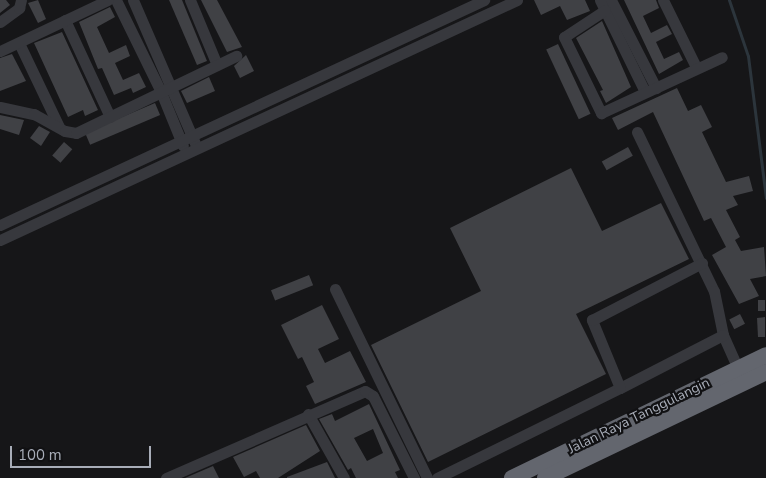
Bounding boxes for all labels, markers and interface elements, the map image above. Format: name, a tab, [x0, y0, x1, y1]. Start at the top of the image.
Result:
street label: Jalan Raya Tanggulangin	[565, 374, 713, 458]
scale bar	[12, 436, 154, 468]
text: 100 m	[18, 445, 62, 465]

